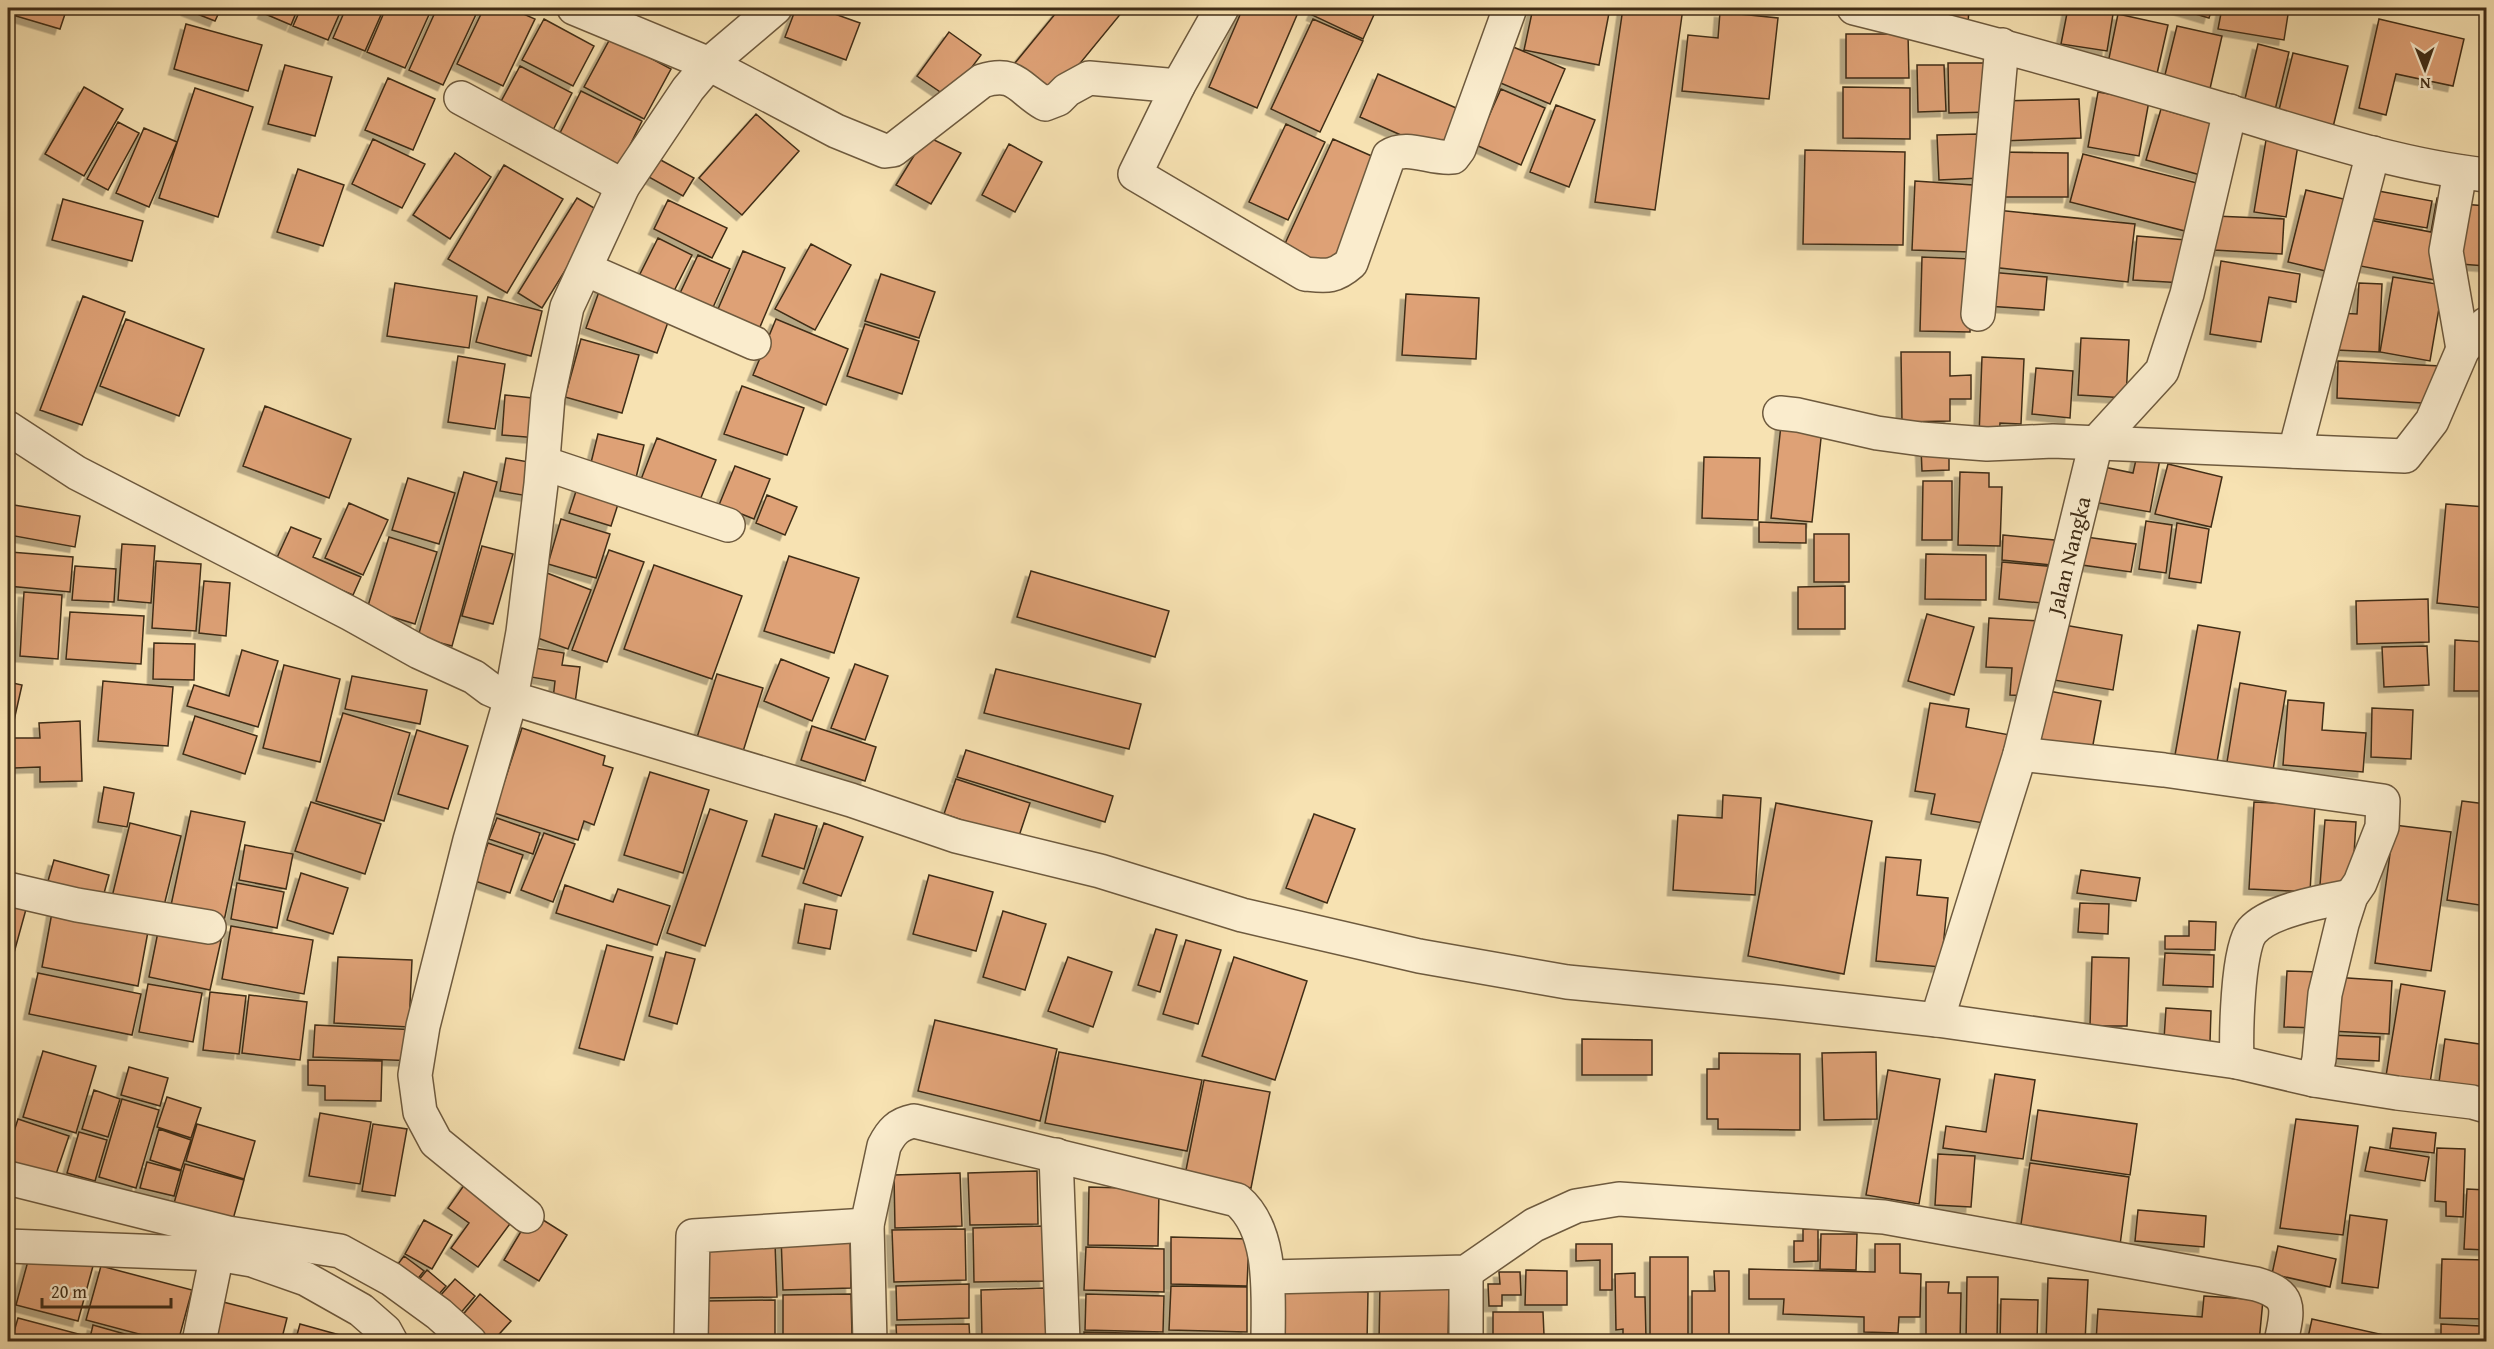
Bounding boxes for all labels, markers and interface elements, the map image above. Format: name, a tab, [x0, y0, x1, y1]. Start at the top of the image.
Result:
north arrow	[2395, 39, 2455, 99]
text: N	[2419, 72, 2431, 96]
street label: Jalan Nangka	[2038, 492, 2099, 621]
scale bar	[42, 1271, 171, 1309]
text: 20 m	[51, 1278, 87, 1305]

